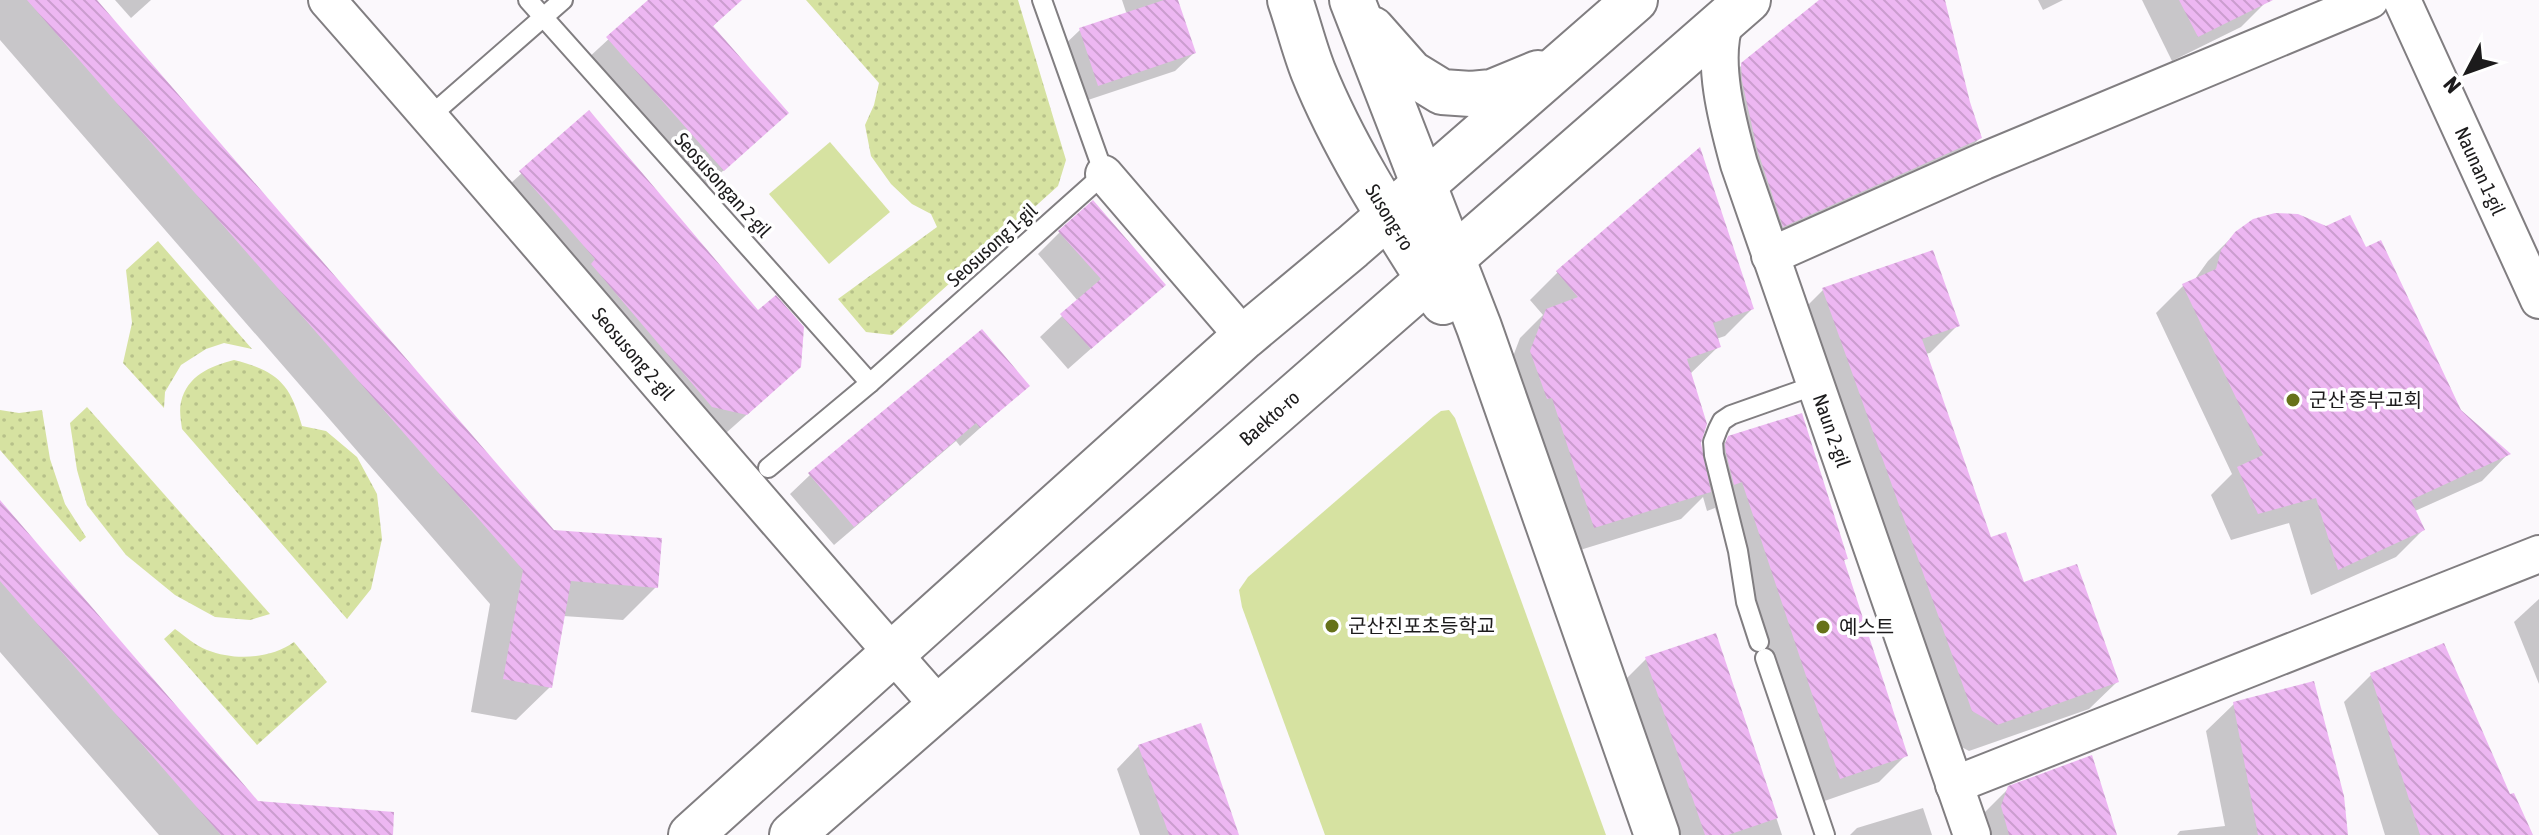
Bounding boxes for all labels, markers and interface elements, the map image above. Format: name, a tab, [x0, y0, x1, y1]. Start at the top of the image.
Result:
north arrow	[2427, 32, 2507, 112]
text: N	[2438, 72, 2466, 99]
street label: Naunan 1-gil	[2451, 123, 2511, 219]
street label: Seosusongan 2-gil	[670, 128, 777, 242]
street label: Susong-ro	[1361, 180, 1419, 254]
street label: Seosusong 1-gil	[942, 198, 1042, 291]
street label: Seosusong 2-gil	[588, 303, 680, 405]
street label: Baekto-ro	[1235, 385, 1304, 450]
place label: 군산 중부교회	[2309, 388, 2422, 411]
street label: Naun 2-gil	[1809, 391, 1856, 471]
marker: 군산 중부교회	[2284, 391, 2302, 409]
place label: 군산진포초등학교	[1348, 614, 1495, 637]
place label: 예스트	[1839, 615, 1894, 638]
marker: 군산진포초등학교	[1323, 617, 1341, 635]
marker: 예스트	[1814, 618, 1832, 636]

